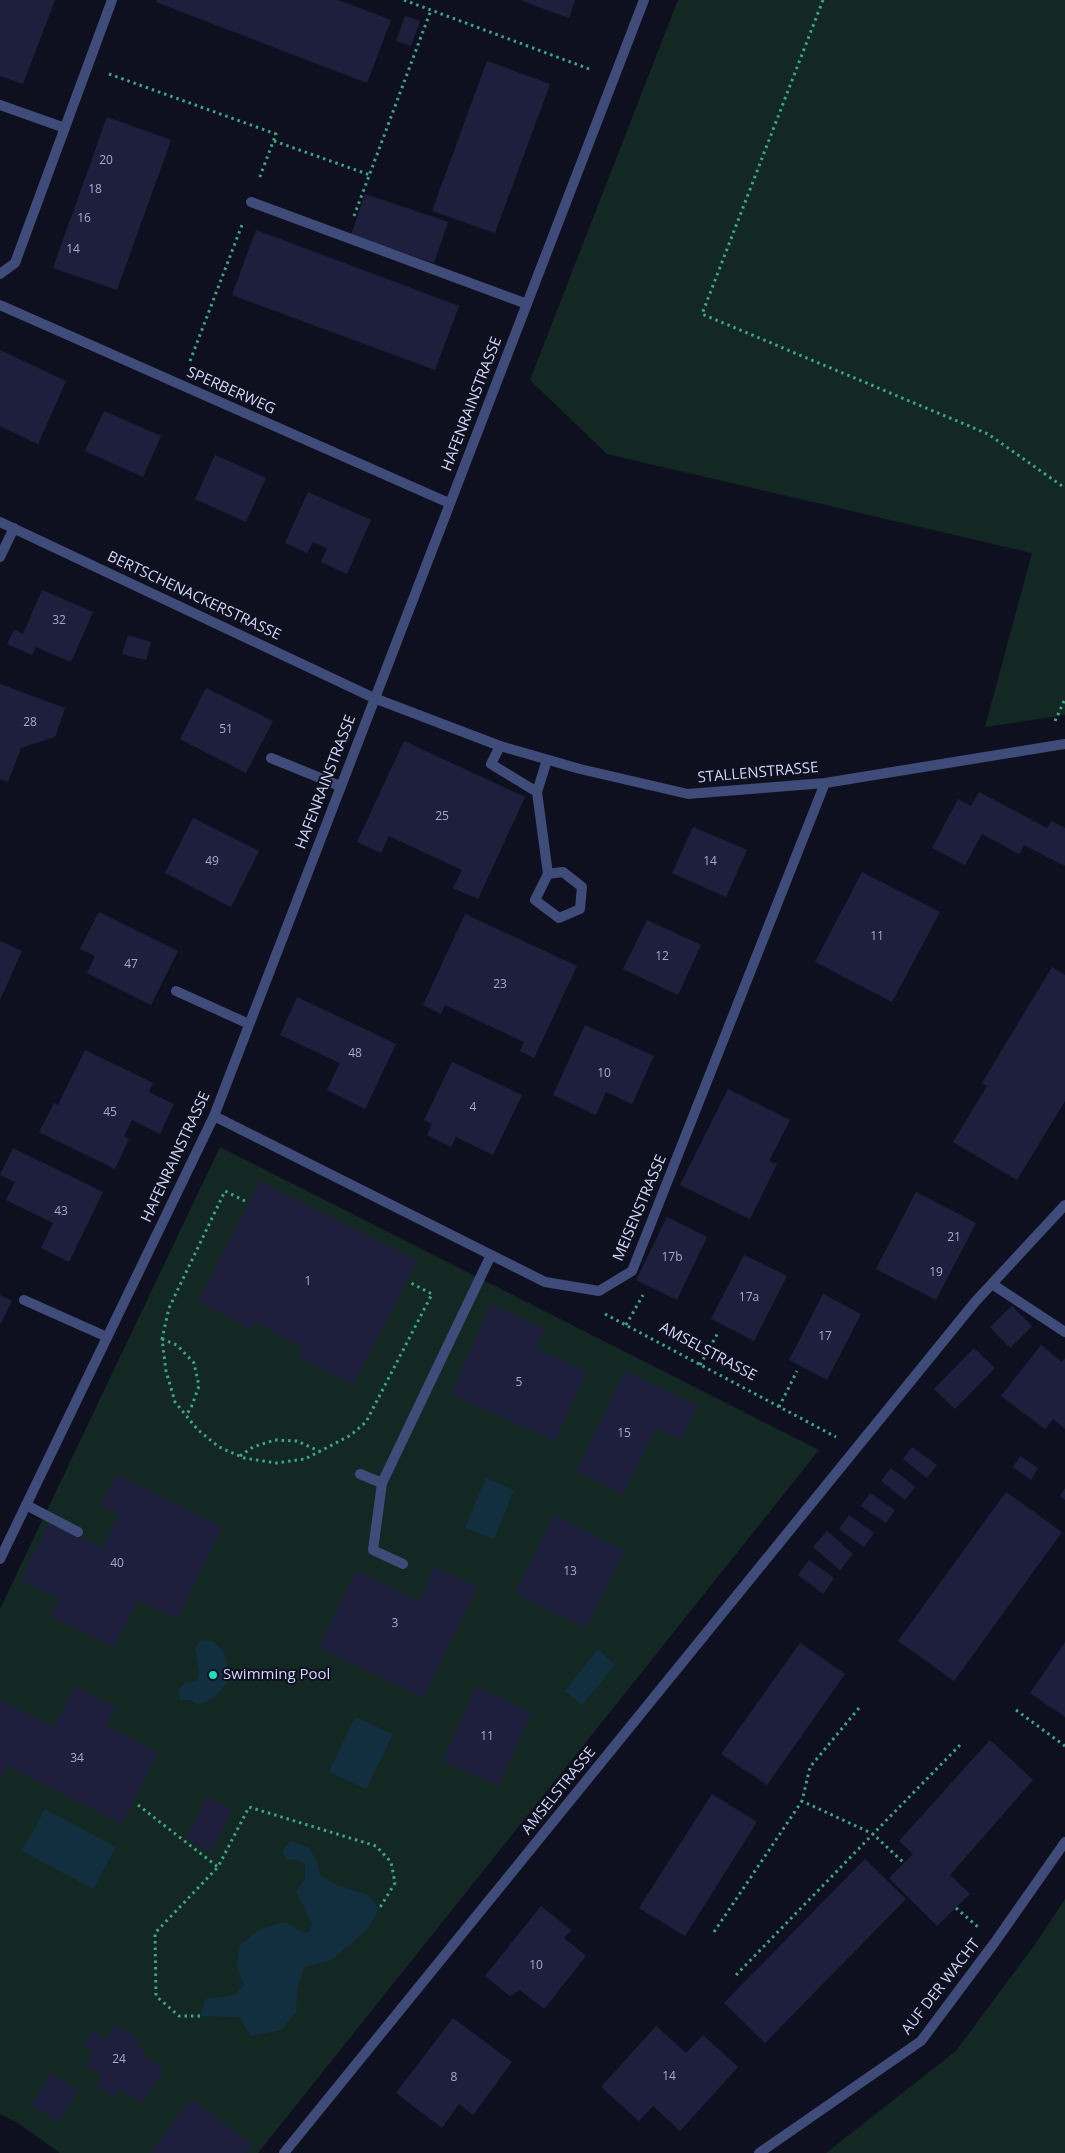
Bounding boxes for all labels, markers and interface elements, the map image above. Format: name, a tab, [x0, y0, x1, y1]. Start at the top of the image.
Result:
house number: 20	[99, 154, 113, 168]
house number: 18	[88, 183, 102, 197]
house number: 16	[77, 212, 91, 226]
house number: 14	[66, 243, 80, 257]
street label: HAFENRAINSTRASSE	[438, 334, 506, 474]
street label: SPERBERWEG	[184, 363, 278, 419]
street label: BERTSCHENACKERSTRASSE	[104, 548, 284, 644]
house number: 32	[52, 614, 66, 628]
street label: HAFENRAINSTRASSE	[292, 712, 360, 852]
house number: 28	[23, 716, 37, 730]
house number: 51	[219, 723, 233, 737]
street label: STALLENSTRASSE	[697, 759, 819, 787]
house number: 25	[435, 810, 449, 824]
house number: 49	[205, 855, 219, 869]
house number: 14	[703, 855, 717, 869]
house number: 11	[870, 930, 884, 944]
house number: 12	[655, 950, 669, 964]
house number: 47	[124, 958, 138, 972]
house number: 23	[493, 978, 507, 992]
house number: 48	[348, 1047, 362, 1061]
house number: 10	[597, 1067, 611, 1081]
street label: HAFENRAINSTRASSE	[138, 1089, 214, 1225]
house number: 4	[470, 1101, 476, 1115]
house number: 45	[103, 1106, 117, 1120]
street label: MEISENSTRASSE	[609, 1152, 671, 1264]
house number: 43	[54, 1205, 68, 1219]
house number: 21	[947, 1231, 961, 1245]
house number: 17b	[661, 1251, 683, 1265]
house number: 19	[929, 1266, 943, 1280]
house number: 1	[305, 1275, 311, 1289]
house number: 17a	[739, 1291, 759, 1305]
street label: AMSELSTRASSE	[656, 1319, 760, 1385]
house number: 17	[818, 1330, 832, 1344]
house number: 5	[516, 1376, 522, 1390]
house number: 15	[617, 1427, 631, 1441]
house number: 40	[110, 1557, 124, 1571]
house number: 13	[563, 1565, 577, 1579]
house number: 3	[392, 1617, 398, 1631]
place label: Swimming Pool	[223, 1666, 330, 1684]
marker: Swimming Pool	[207, 1669, 219, 1681]
house number: 11	[480, 1730, 494, 1744]
street label: AMSELSTRASSE	[518, 1744, 600, 1838]
house number: 34	[70, 1752, 84, 1766]
street label: AUF DER WACHT	[898, 1936, 984, 2038]
house number: 10	[529, 1959, 543, 1973]
house number: 24	[112, 2053, 126, 2067]
house number: 14	[662, 2070, 676, 2084]
house number: 8	[451, 2071, 457, 2085]

